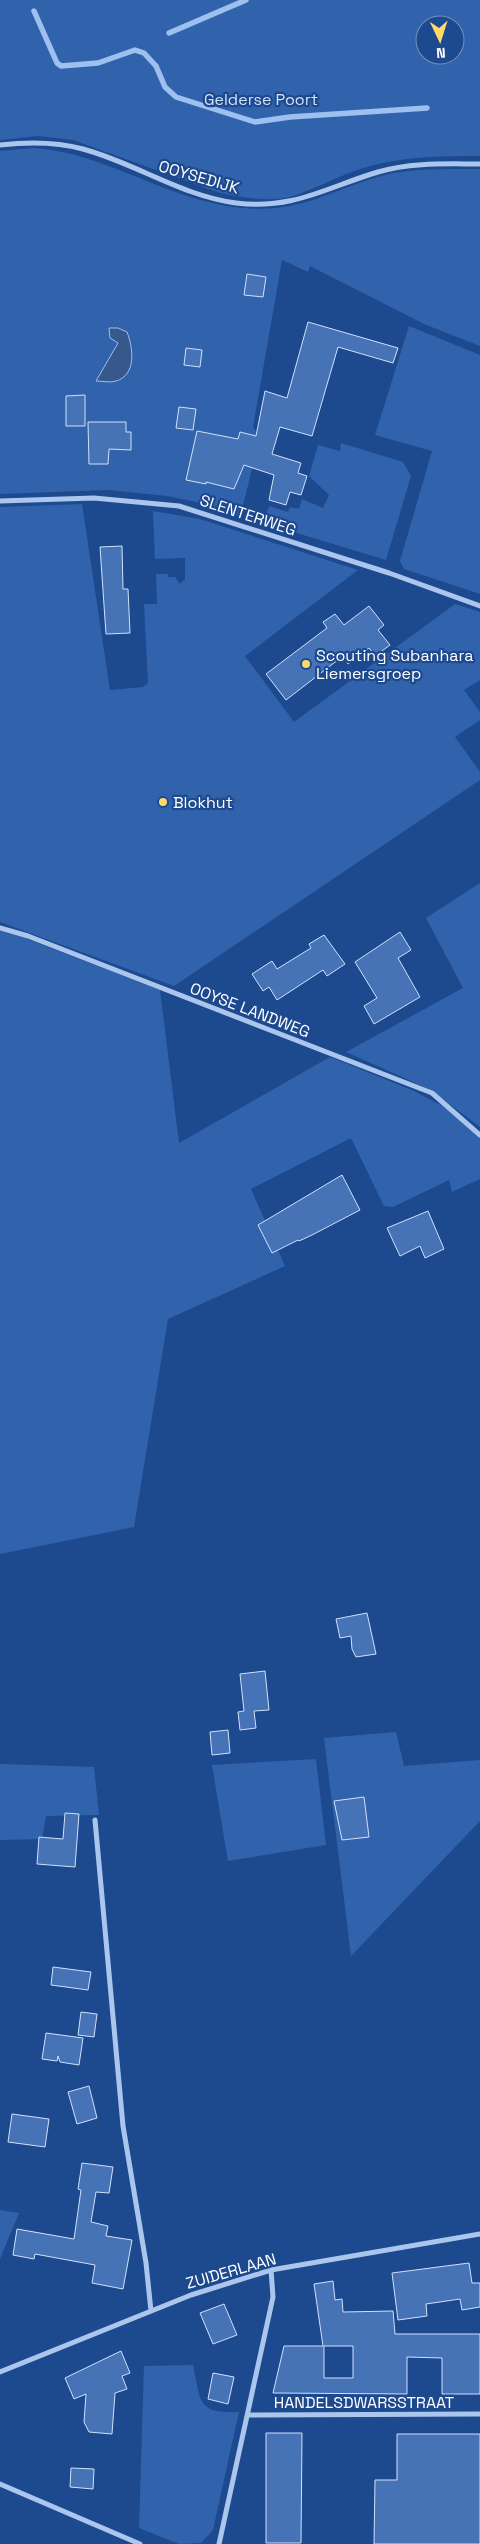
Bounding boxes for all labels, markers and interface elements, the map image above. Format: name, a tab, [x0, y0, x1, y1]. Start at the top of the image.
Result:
north arrow	[415, 15, 465, 65]
text: N	[436, 44, 446, 62]
park label: Gelderse Poort	[204, 89, 318, 110]
street label: OOYSEDIJK	[156, 155, 242, 199]
street label: SLENTERWEG	[197, 490, 299, 540]
place label: Scouting Subanhara Liemersgroep	[316, 645, 473, 684]
marker: Scouting Subanhara Liemersgroep	[300, 658, 312, 670]
place label: Blokhut	[173, 792, 233, 813]
marker: Blokhut	[157, 796, 169, 808]
street label: OOYSE LANDWEG	[187, 977, 313, 1043]
street label: ZUIDERLAAN	[183, 2248, 279, 2294]
street label: HANDELSDWARSSTRAAT	[274, 2392, 454, 2413]

